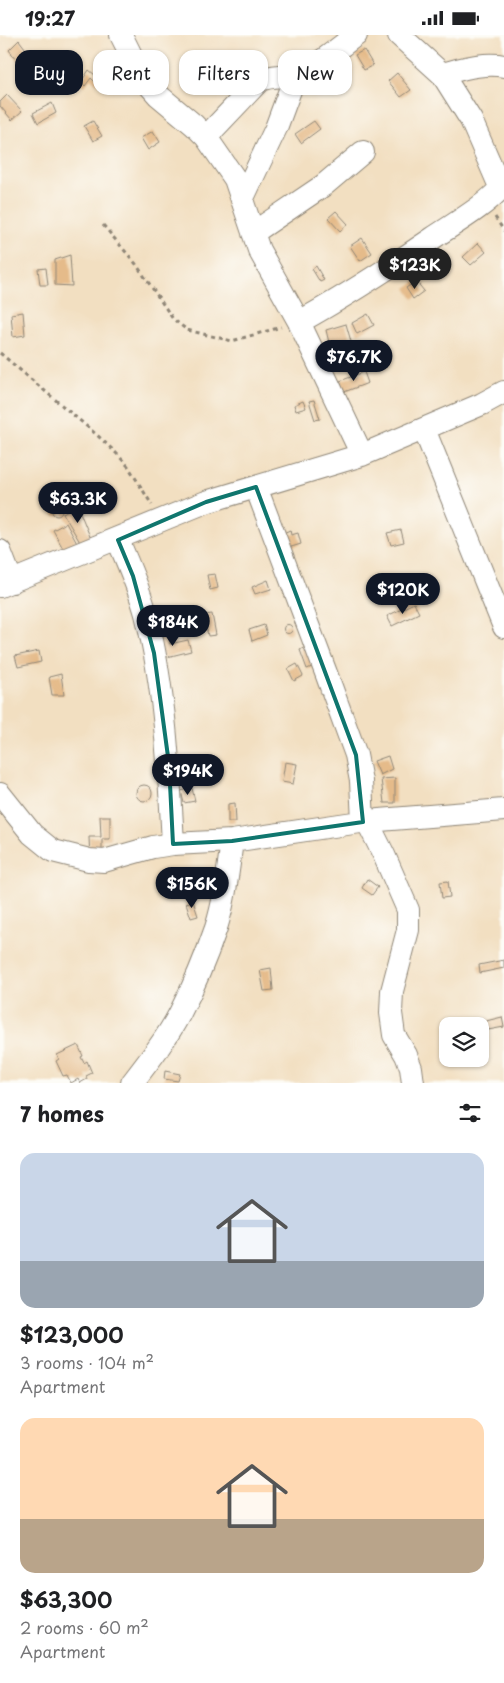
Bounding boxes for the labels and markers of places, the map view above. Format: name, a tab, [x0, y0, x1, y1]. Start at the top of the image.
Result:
pin: $123K	[380, 247, 450, 290]
pin: $76.7K	[313, 339, 395, 382]
pin: $63.3K	[37, 481, 119, 524]
pin: $120K	[368, 573, 438, 615]
pin: $184K	[138, 605, 208, 647]
pin: $194K	[153, 753, 223, 796]
pin: $156K	[157, 867, 227, 909]

